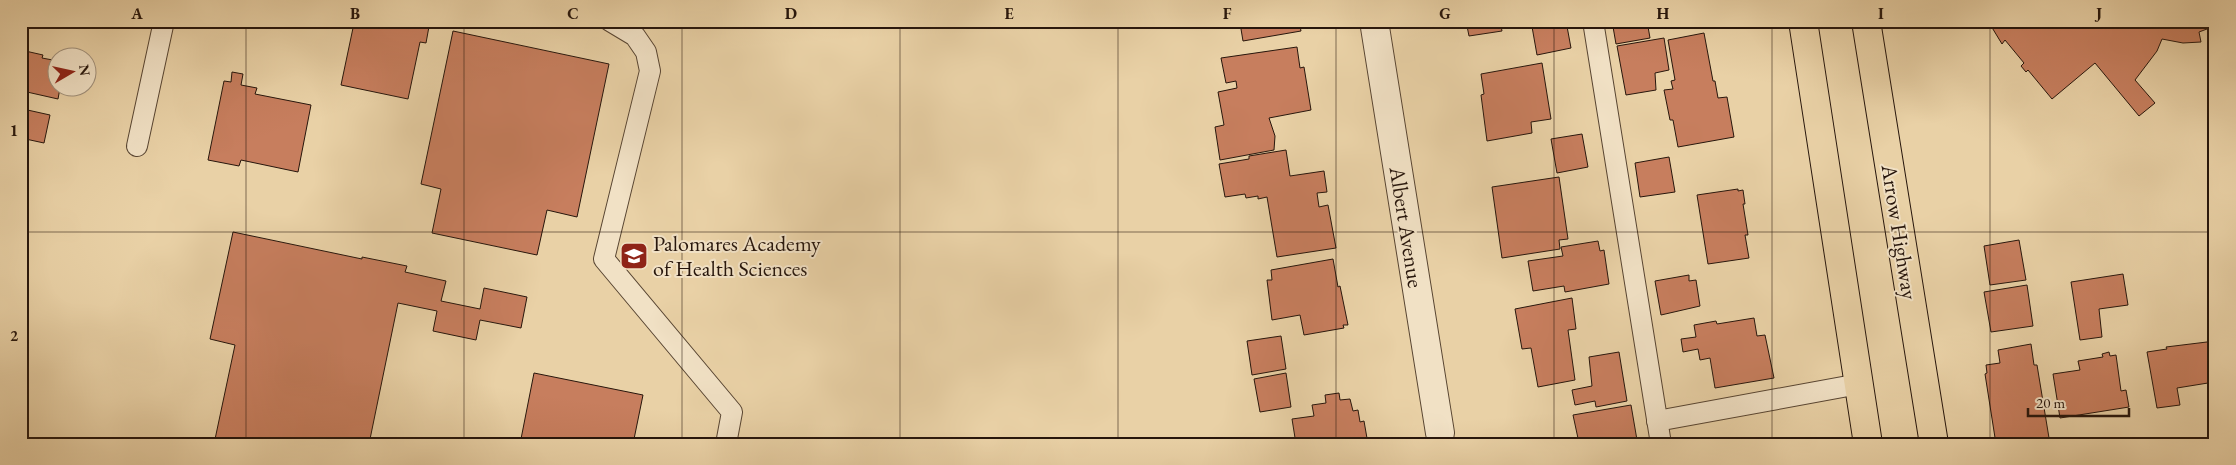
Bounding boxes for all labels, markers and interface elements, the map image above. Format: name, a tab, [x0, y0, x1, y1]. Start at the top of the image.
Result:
text: A	[130, 3, 143, 24]
text: B	[350, 3, 360, 24]
text: C	[567, 3, 579, 24]
text: D	[785, 3, 797, 24]
text: E	[1004, 3, 1014, 24]
text: F	[1223, 3, 1232, 24]
text: G	[1439, 3, 1451, 24]
text: H	[1657, 3, 1670, 24]
text: I	[1878, 3, 1884, 24]
text: J	[2094, 3, 2102, 24]
north arrow	[48, 48, 98, 98]
text: N	[75, 63, 95, 78]
text: 1	[10, 120, 18, 141]
street label: Arrow Highway	[1874, 161, 1925, 302]
street label: Albert Avenue	[1382, 163, 1430, 290]
place label: Palomares Academy of Health Sciences	[653, 229, 821, 283]
school or university icon: Palomares Academy of Health Sciences	[619, 241, 649, 271]
text: 2	[10, 325, 19, 346]
scale bar	[2028, 385, 2130, 417]
text: 20 m	[2036, 393, 2065, 412]

